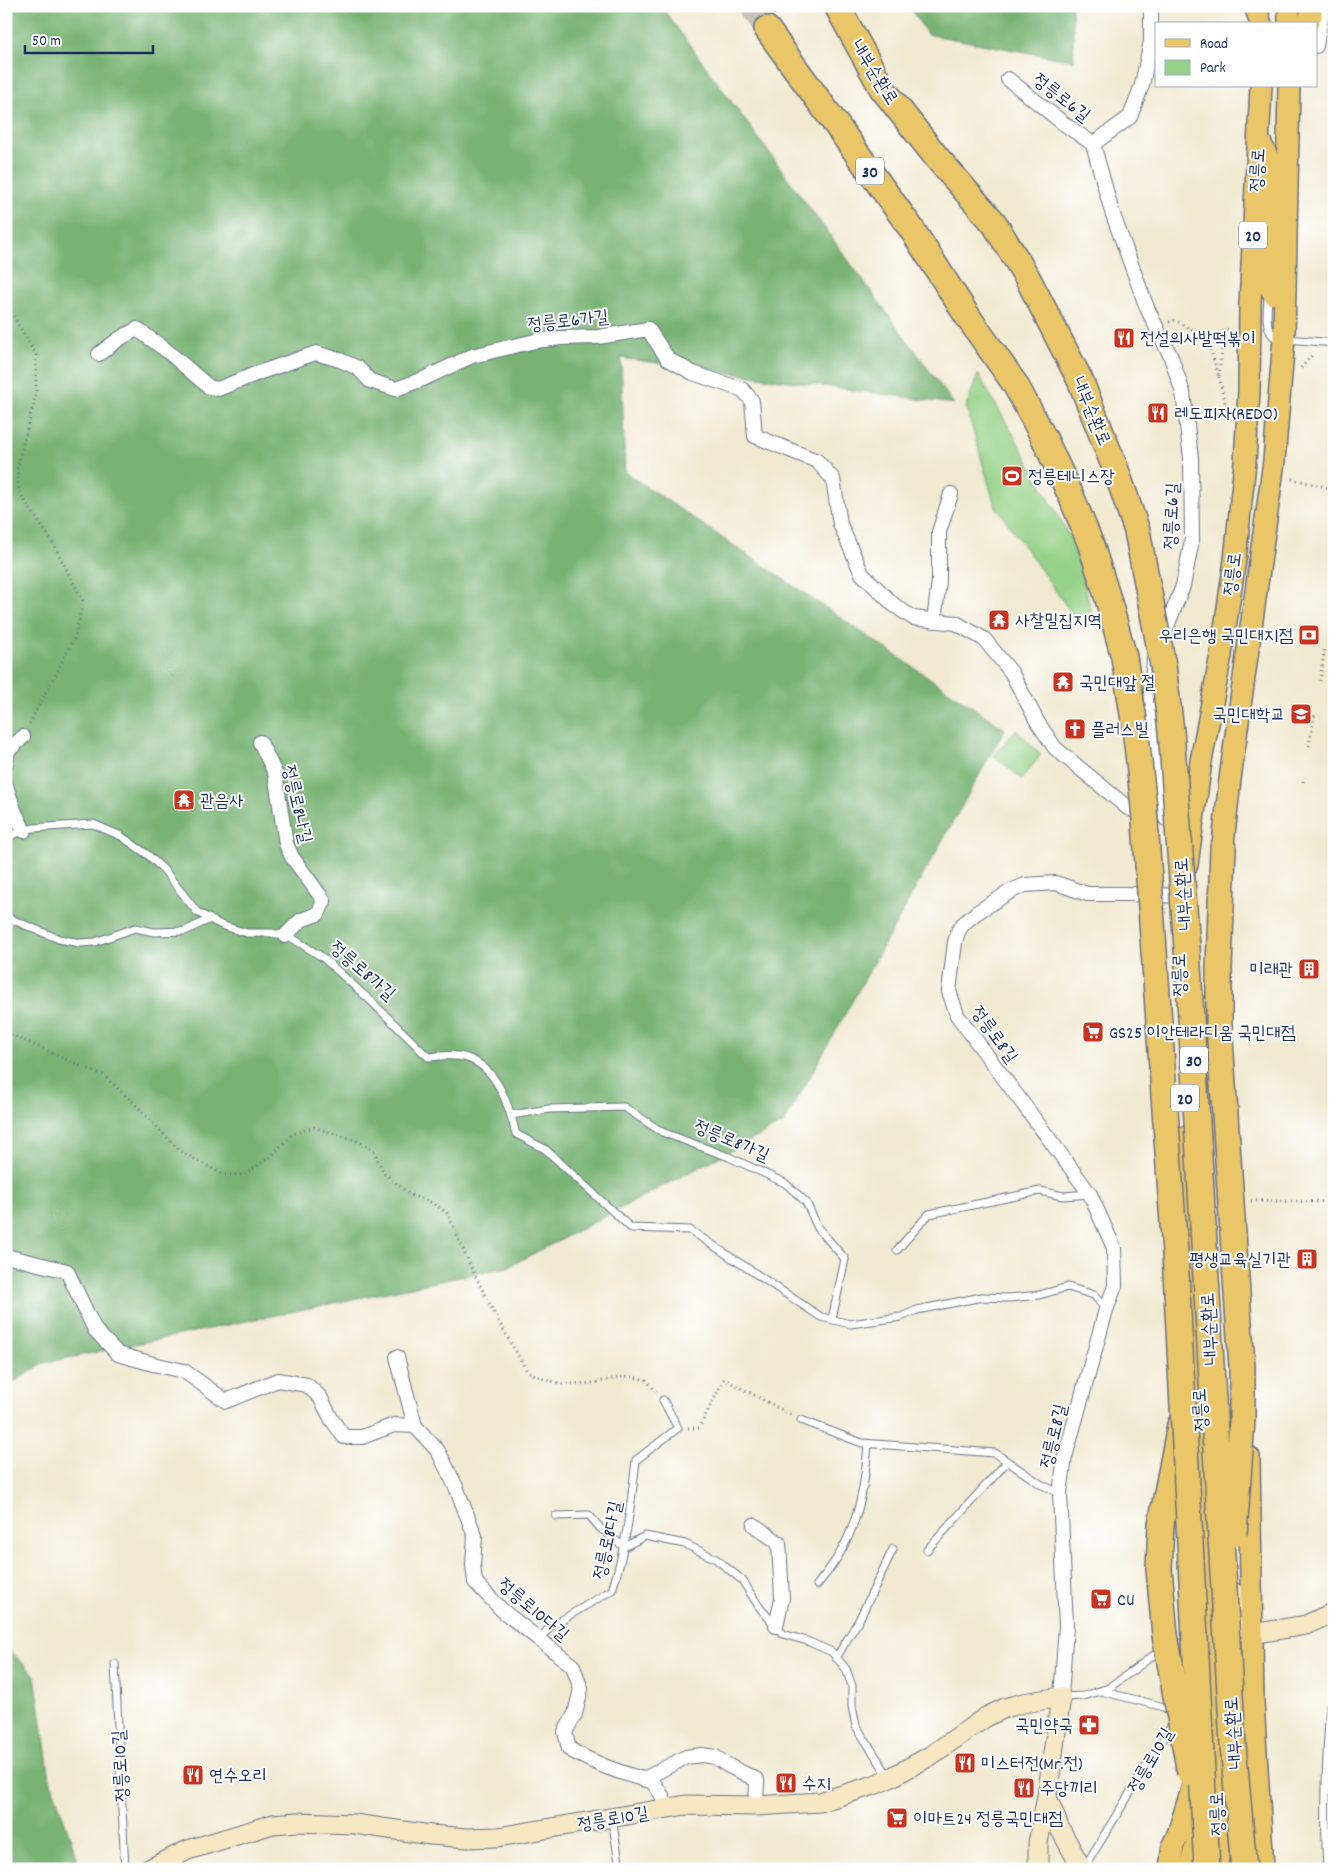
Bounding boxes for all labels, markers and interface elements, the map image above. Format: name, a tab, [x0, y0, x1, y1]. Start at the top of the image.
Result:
scale bar	[25, 22, 152, 54]
legend	[1155, 22, 1318, 88]
text: 50 m	[32, 31, 61, 53]
text: Road	[1200, 34, 1228, 56]
street label: 내부순환로	[843, 36, 903, 111]
text: Park	[1200, 58, 1226, 80]
street label: 정릉로6길	[1026, 69, 1095, 130]
street label: 정릉로	[1246, 148, 1273, 192]
road number: 30	[856, 158, 884, 185]
road number: 20	[1239, 222, 1267, 248]
street label: 정릉로6가길	[527, 306, 610, 339]
restaurant icon: 전설의사발떡볶이	[1112, 326, 1136, 350]
place label: 전설의사발떡볶이	[1140, 328, 1256, 353]
street label: 내부순환로	[1064, 374, 1115, 450]
restaurant icon: 레도피자(REDO)	[1146, 401, 1170, 425]
place label: 레도피자(REDO)	[1174, 403, 1278, 428]
sports icon: 정릉테니스장	[1000, 464, 1024, 488]
place label: 정릉테니스장	[1028, 466, 1115, 491]
street label: 정릉로6길	[1160, 482, 1187, 550]
street label: 정릉로	[1219, 551, 1250, 597]
temple icon: 사찰밀집지역	[987, 608, 1011, 632]
place label: 사찰밀집지역	[1015, 610, 1102, 635]
bank icon: 우리은행 국민대지점	[1297, 623, 1321, 647]
place label: 우리은행 국민대지점	[1159, 625, 1294, 650]
temple icon: 국민대앞 절	[1051, 670, 1075, 694]
place label: 국민대앞 절	[1079, 672, 1156, 697]
school or university icon: 국민대학교	[1289, 702, 1313, 726]
place label: 국민대학교	[1213, 704, 1285, 729]
church icon: 플러스빌	[1063, 717, 1087, 741]
place label: 플러스빌	[1091, 719, 1149, 744]
street label: 정릉로8나길	[274, 763, 317, 847]
temple icon: 관음사	[172, 788, 196, 812]
place label: 관음사	[200, 790, 244, 815]
street label: 내부순환로	[1170, 857, 1200, 931]
street label: 정릉로8가길	[323, 936, 400, 1008]
street label: 정릉로	[1169, 953, 1194, 997]
building icon: 미래관	[1297, 957, 1321, 981]
place label: 미래관	[1250, 959, 1293, 984]
street label: 정릉로8길	[964, 1002, 1023, 1070]
supermarket icon: GS25 이안테라디움 국민대점	[1081, 1020, 1105, 1044]
place label: GS25 이안테라디움 국민대점	[1109, 1022, 1296, 1047]
road number: 30	[1180, 1046, 1208, 1074]
road number: 20	[1171, 1084, 1199, 1112]
street label: 정릉로8가길	[689, 1115, 773, 1170]
building icon: 평생교육실기관	[1295, 1247, 1319, 1271]
place label: 평생교육실기관	[1190, 1249, 1291, 1274]
street label: 내부순환로	[1197, 1292, 1226, 1366]
street label: 정릉로	[1189, 1388, 1216, 1432]
street label: 정릉로8길	[1036, 1402, 1075, 1471]
street label: 정릉로8다길	[589, 1498, 630, 1582]
street label: 정릉로10다길	[491, 1574, 574, 1649]
supermarket icon: CU	[1089, 1587, 1113, 1611]
place label: CU	[1117, 1589, 1135, 1614]
street label: 내부순환로	[1220, 1696, 1250, 1770]
pharmacy icon: 국민약국	[1077, 1713, 1101, 1737]
place label: 국민약국	[1015, 1715, 1073, 1740]
street label: 정릉로10길	[1123, 1724, 1181, 1799]
street label: 정릉로10길	[108, 1729, 137, 1802]
restaurant icon: 미스터전(Mr.전)	[953, 1751, 977, 1775]
place label: 미스터전(Mr.전)	[981, 1753, 1083, 1778]
restaurant icon: 연수오리	[181, 1763, 205, 1787]
place label: 연수오리	[209, 1765, 267, 1790]
restaurant icon: 수지	[774, 1771, 798, 1795]
place label: 수지	[802, 1773, 831, 1798]
restaurant icon: 주당끼리	[1012, 1776, 1036, 1800]
place label: 주당끼리	[1040, 1778, 1098, 1803]
street label: 정릉로	[1206, 1792, 1233, 1836]
street label: 정릉로10길	[576, 1802, 651, 1839]
supermarket icon: 이마트24 정릉국민대점	[885, 1806, 909, 1830]
place label: 이마트24 정릉국민대점	[913, 1808, 1063, 1833]

